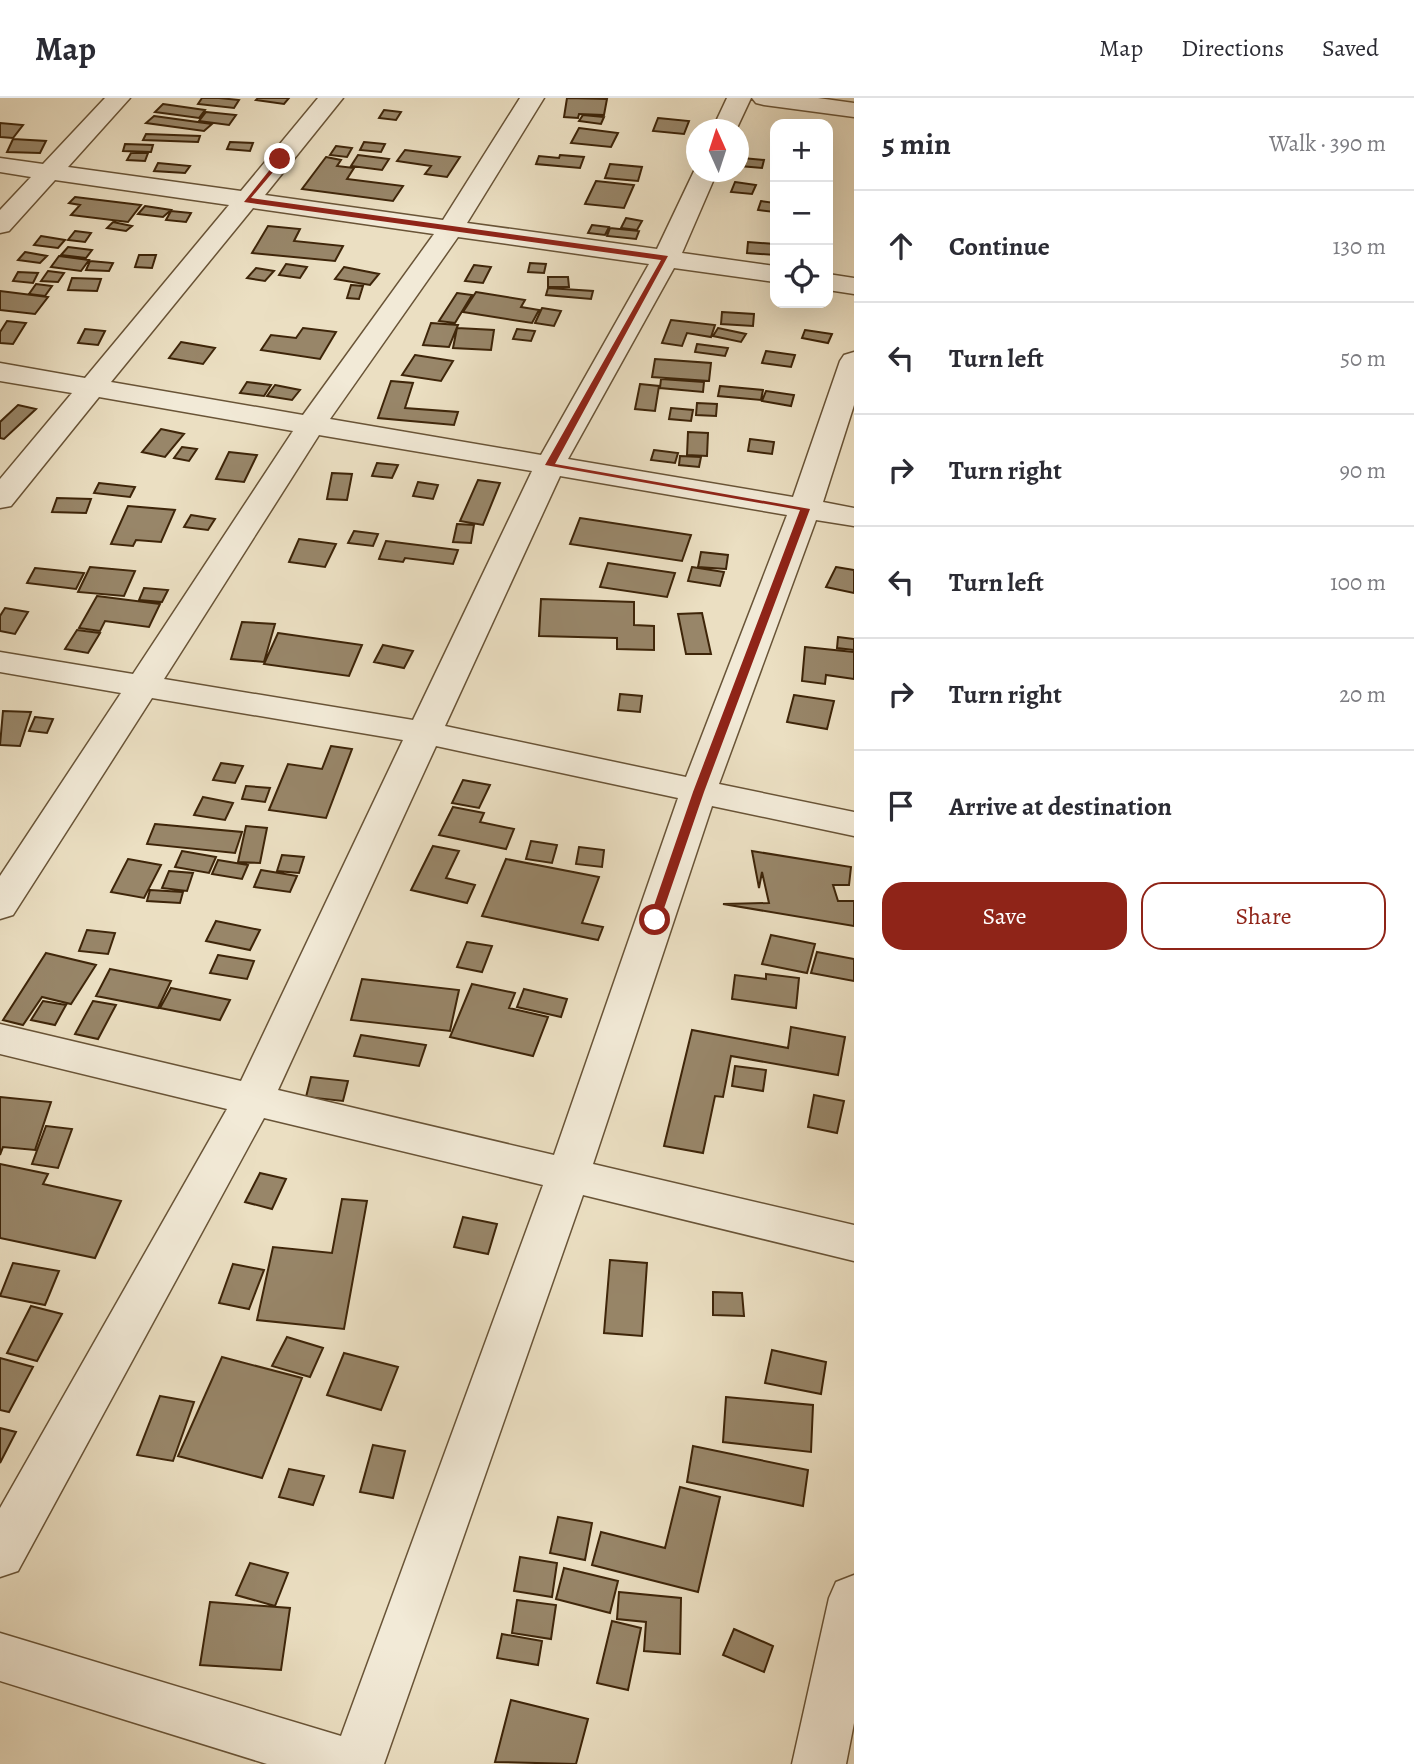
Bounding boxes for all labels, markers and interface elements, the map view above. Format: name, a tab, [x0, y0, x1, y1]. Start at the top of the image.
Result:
text: Map	[35, 26, 96, 71]
text: Map	[1099, 32, 1143, 64]
text: Directions	[1181, 32, 1284, 64]
text: Saved	[1322, 32, 1379, 64]
north arrow	[686, 119, 749, 182]
map controls	[770, 119, 833, 308]
button: +	[770, 119, 833, 182]
text: 5 min	[882, 124, 951, 164]
text: Walk · 390 m	[1269, 128, 1386, 159]
route end	[264, 143, 295, 174]
button: −	[770, 182, 833, 245]
icon: ahead	[882, 227, 920, 265]
text: Continue	[949, 229, 1050, 264]
text: 130 m	[1333, 231, 1386, 262]
button: locate	[770, 245, 833, 308]
icon: left	[882, 339, 920, 377]
text: Turn left	[949, 341, 1044, 376]
text: 50 m	[1340, 343, 1386, 374]
icon: right	[882, 451, 920, 489]
text: Turn right	[949, 453, 1062, 488]
text: 90 m	[1340, 455, 1386, 486]
icon: left	[882, 563, 920, 601]
text: Turn left	[949, 565, 1044, 600]
text: 100 m	[1330, 567, 1386, 598]
icon: right	[882, 675, 920, 713]
text: Turn right	[949, 677, 1062, 712]
text: 20 m	[1339, 679, 1386, 710]
icon: arrive	[882, 787, 920, 825]
text: Arrive at destination	[949, 789, 1172, 824]
button: Save	[882, 882, 1127, 950]
button: Share	[1141, 882, 1386, 950]
route start	[639, 904, 670, 935]

